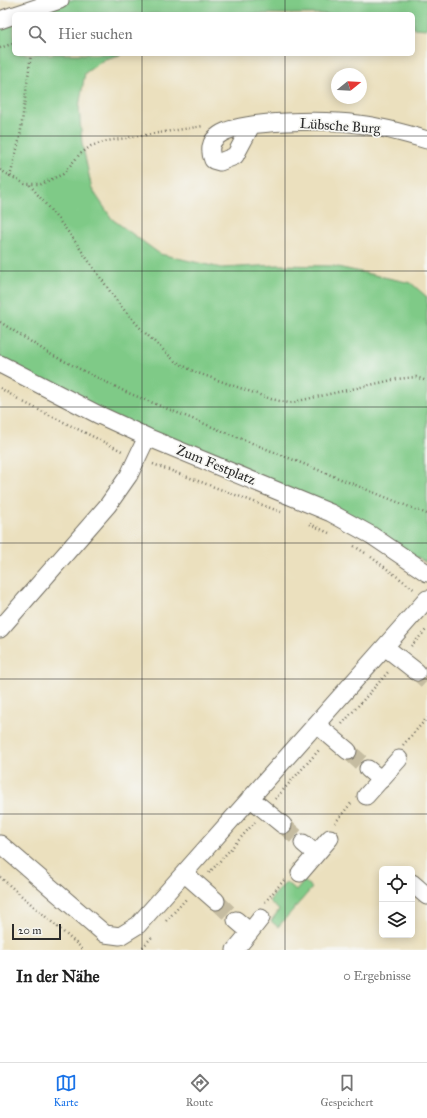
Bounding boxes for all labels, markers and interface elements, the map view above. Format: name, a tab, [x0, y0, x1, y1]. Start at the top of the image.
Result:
search box	[12, 12, 415, 56]
icon: search	[26, 23, 48, 45]
text: Hier suchen	[58, 25, 133, 43]
north arrow	[331, 68, 367, 104]
street label: Lübsche Burg	[299, 115, 381, 137]
street label: Zum Festplatz	[174, 441, 258, 489]
map controls	[379, 866, 415, 938]
button: locate	[379, 866, 415, 902]
button: layers	[379, 902, 415, 938]
scale bar	[12, 922, 61, 941]
text: 20 m	[18, 924, 41, 937]
text: In der Nähe	[16, 966, 100, 987]
text: 0 Ergebnisse	[343, 968, 411, 984]
tab: Karte	[54, 1072, 79, 1109]
tab: Route	[186, 1072, 213, 1109]
tab: Gespeichert	[320, 1072, 373, 1109]

